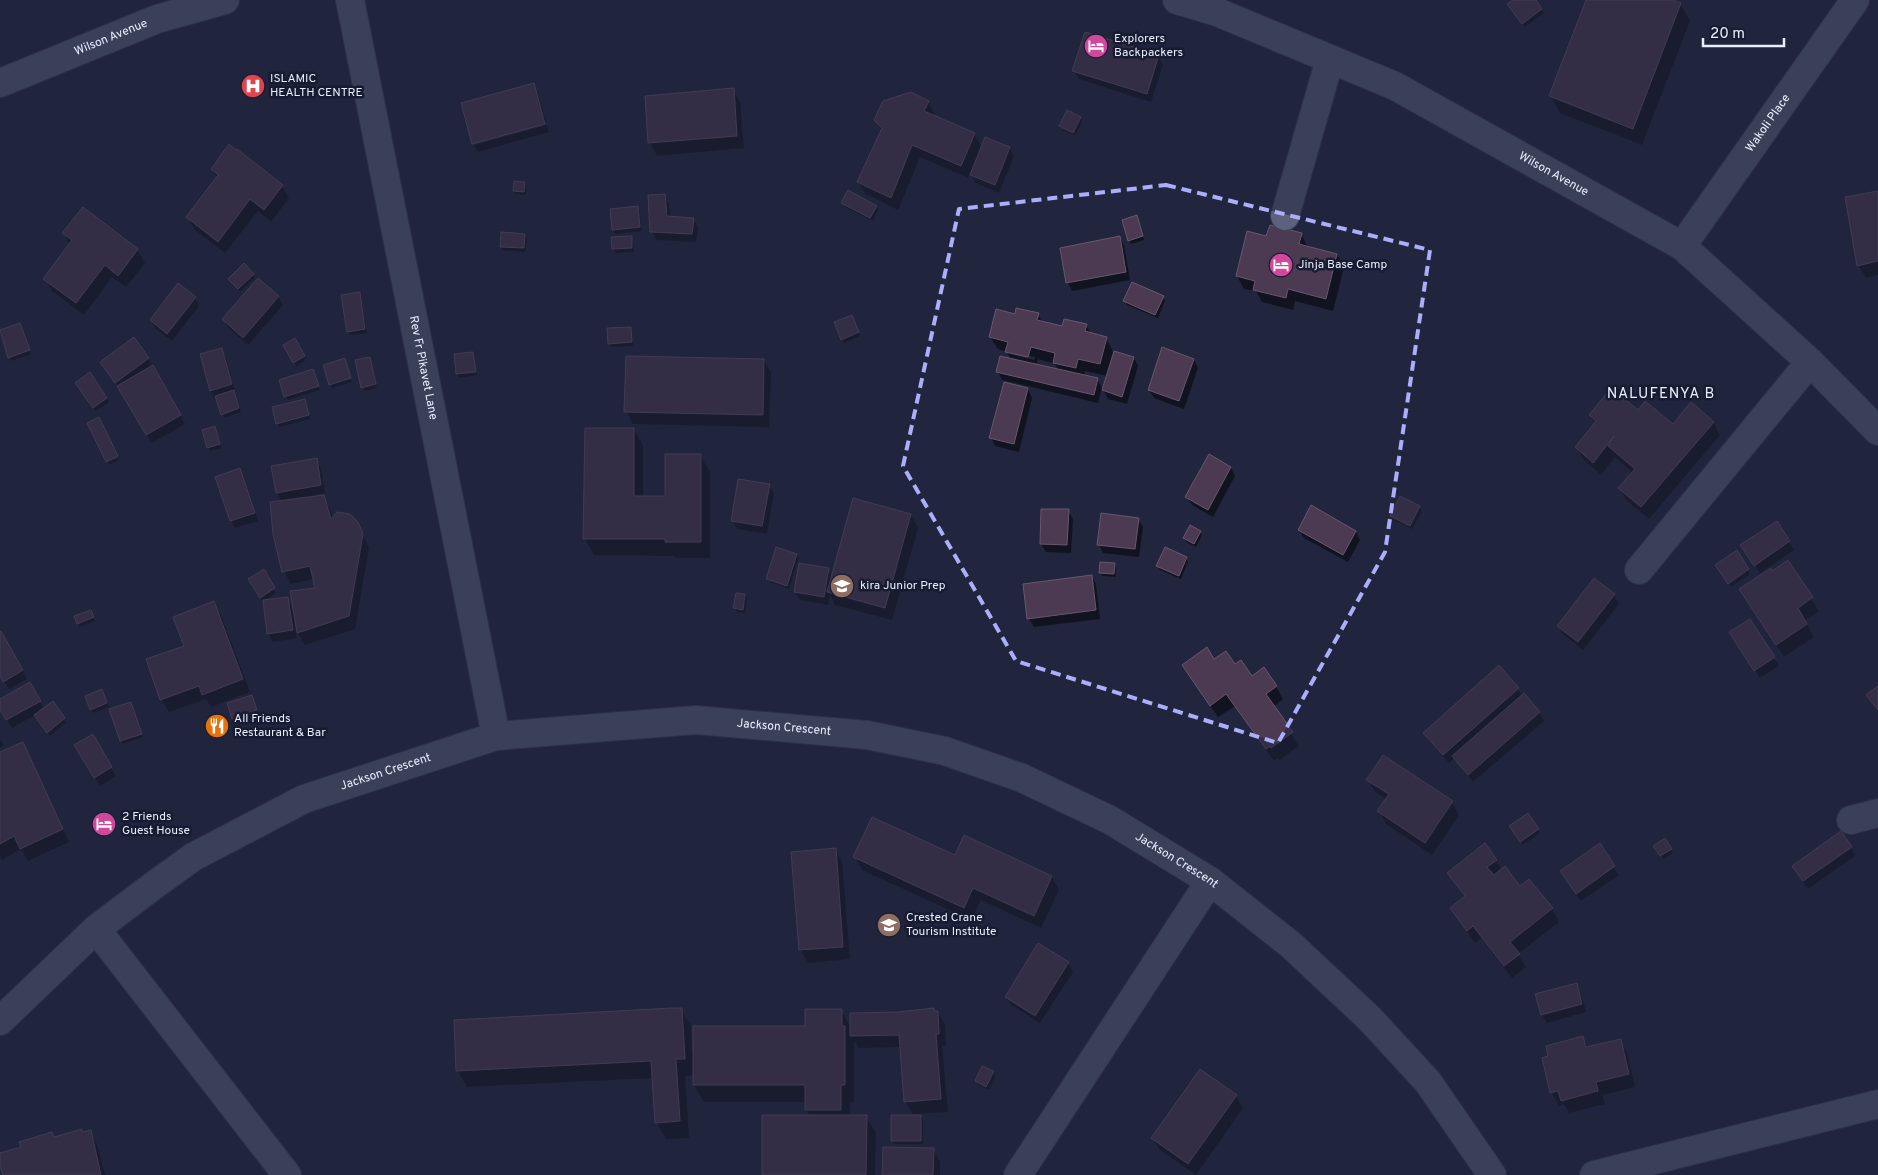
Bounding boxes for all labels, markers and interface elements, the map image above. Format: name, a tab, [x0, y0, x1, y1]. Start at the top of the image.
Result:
scale bar	[1703, 15, 1784, 47]
street label: Wilson Avenue	[72, 16, 150, 60]
text: 20 m	[1710, 25, 1745, 44]
place label: Explorers Backpackers	[1114, 31, 1183, 61]
hotel icon: Explorers Backpackers	[1083, 33, 1109, 59]
place label: ISLAMIC HEALTH CENTRE	[270, 71, 363, 101]
hospital icon: ISLAMIC HEALTH CENTRE	[240, 73, 266, 99]
street label: Wakoli Place	[1742, 91, 1794, 156]
street label: Wilson Avenue	[1516, 148, 1591, 200]
hotel icon: Jinja Base Camp	[1268, 252, 1294, 278]
place label: Jinja Base Camp	[1298, 257, 1388, 273]
street label: Rev Fr Pikavet Lane	[405, 314, 441, 421]
district label: NALUFENYA B	[1607, 385, 1715, 404]
school or university icon: kira Junior Prep	[829, 573, 855, 599]
place label: kira Junior Prep	[860, 578, 946, 594]
place label: All Friends Restaurant & Bar	[234, 711, 326, 741]
restaurant icon: All Friends Restaurant & Bar	[204, 713, 230, 739]
street label: Jackson Crescent	[736, 716, 832, 740]
street label: Jackson Crescent	[338, 750, 433, 795]
place label: 2 Friends Guest House	[122, 809, 190, 839]
hotel icon: 2 Friends Guest House	[91, 811, 117, 837]
street label: Jackson Crescent	[1132, 829, 1221, 892]
place label: Crested Crane Tourism Institute	[906, 910, 997, 940]
school or university icon: Crested Crane Tourism Institute	[876, 912, 902, 938]

